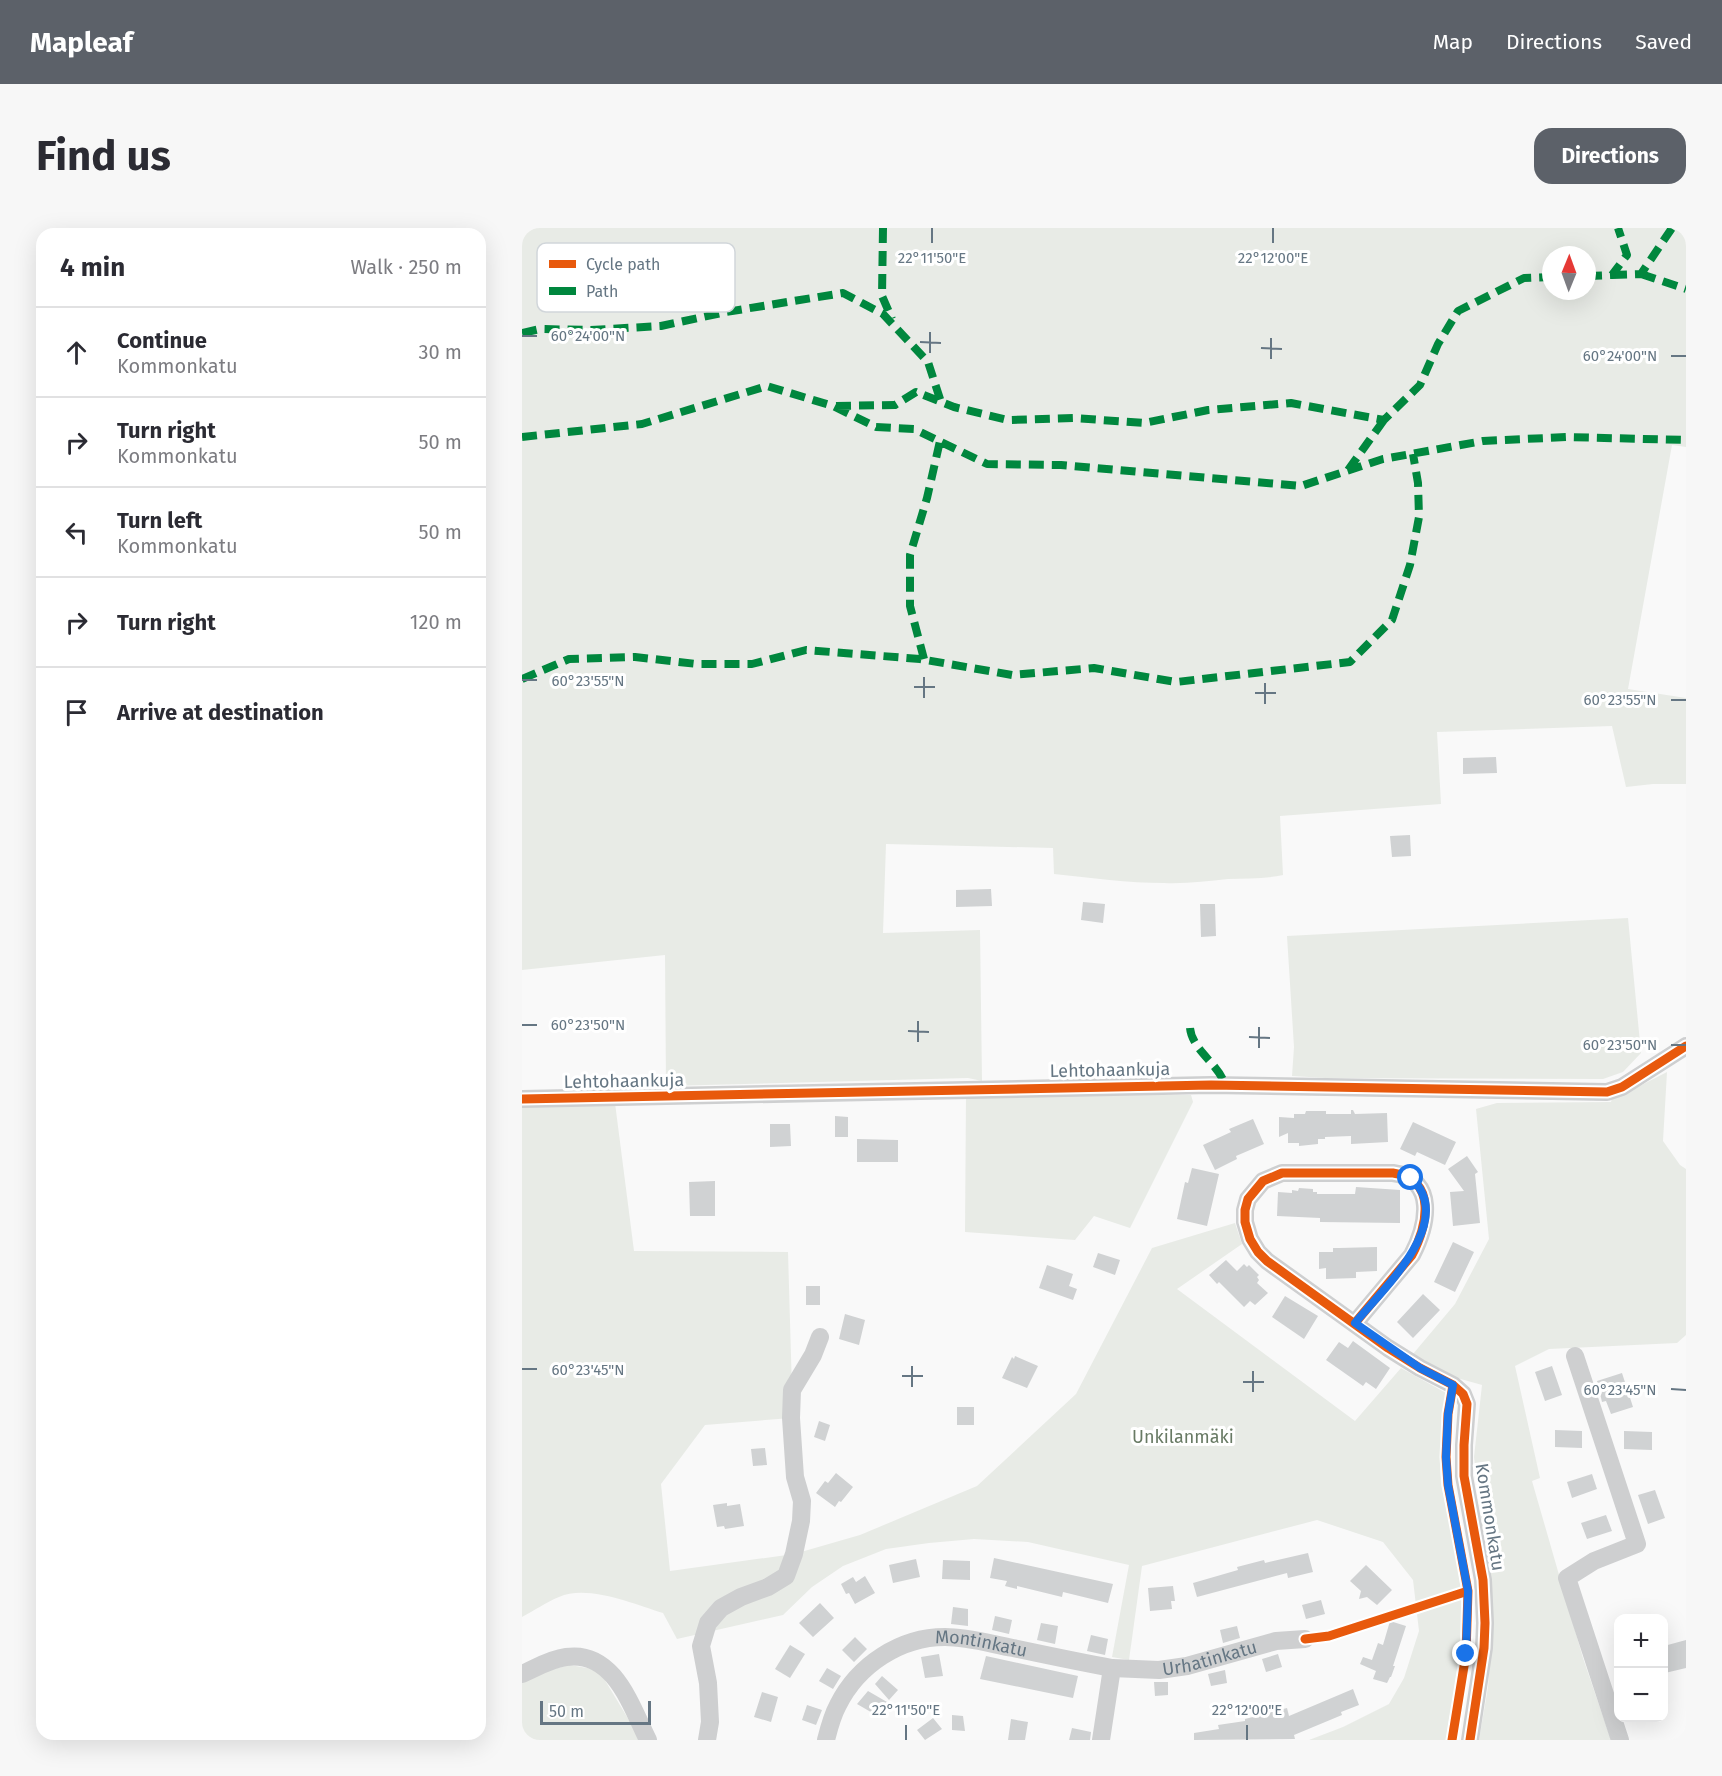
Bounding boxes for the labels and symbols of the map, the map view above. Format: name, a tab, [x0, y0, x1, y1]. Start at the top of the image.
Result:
legend	[537, 243, 735, 312]
north arrow	[1542, 246, 1596, 300]
text: 22°11'50"E	[898, 249, 966, 267]
text: 22°12'00"E	[1238, 249, 1308, 267]
text: Cycle path	[586, 255, 660, 274]
text: Path	[586, 282, 618, 301]
text: 60°24'00"N	[551, 327, 625, 345]
text: 60°24'00"N	[1583, 347, 1657, 365]
text: 60°23'55"N	[551, 672, 625, 690]
text: 60°23'55"N	[1583, 691, 1657, 709]
text: 60°23'50"N	[551, 1016, 625, 1034]
text: 60°23'50"N	[1583, 1036, 1657, 1054]
street label: Lehtohaankuja	[1050, 1058, 1170, 1082]
street label: Lehtohaankuja	[564, 1069, 684, 1093]
route start	[1397, 1164, 1423, 1190]
text: 60°23'45"N	[552, 1361, 624, 1379]
text: 60°23'45"N	[1584, 1381, 1656, 1399]
park label: Unkilanmäki	[1132, 1426, 1234, 1448]
street label: Kommonkatu	[1471, 1462, 1509, 1572]
street label: Montinkatu	[935, 1626, 1029, 1662]
street label: Urhatinkatu	[1161, 1636, 1260, 1680]
route end	[1452, 1640, 1478, 1666]
scale bar	[540, 1698, 651, 1726]
text: 22°11'50"E	[872, 1701, 940, 1719]
text: 22°12'00"E	[1212, 1701, 1282, 1719]

